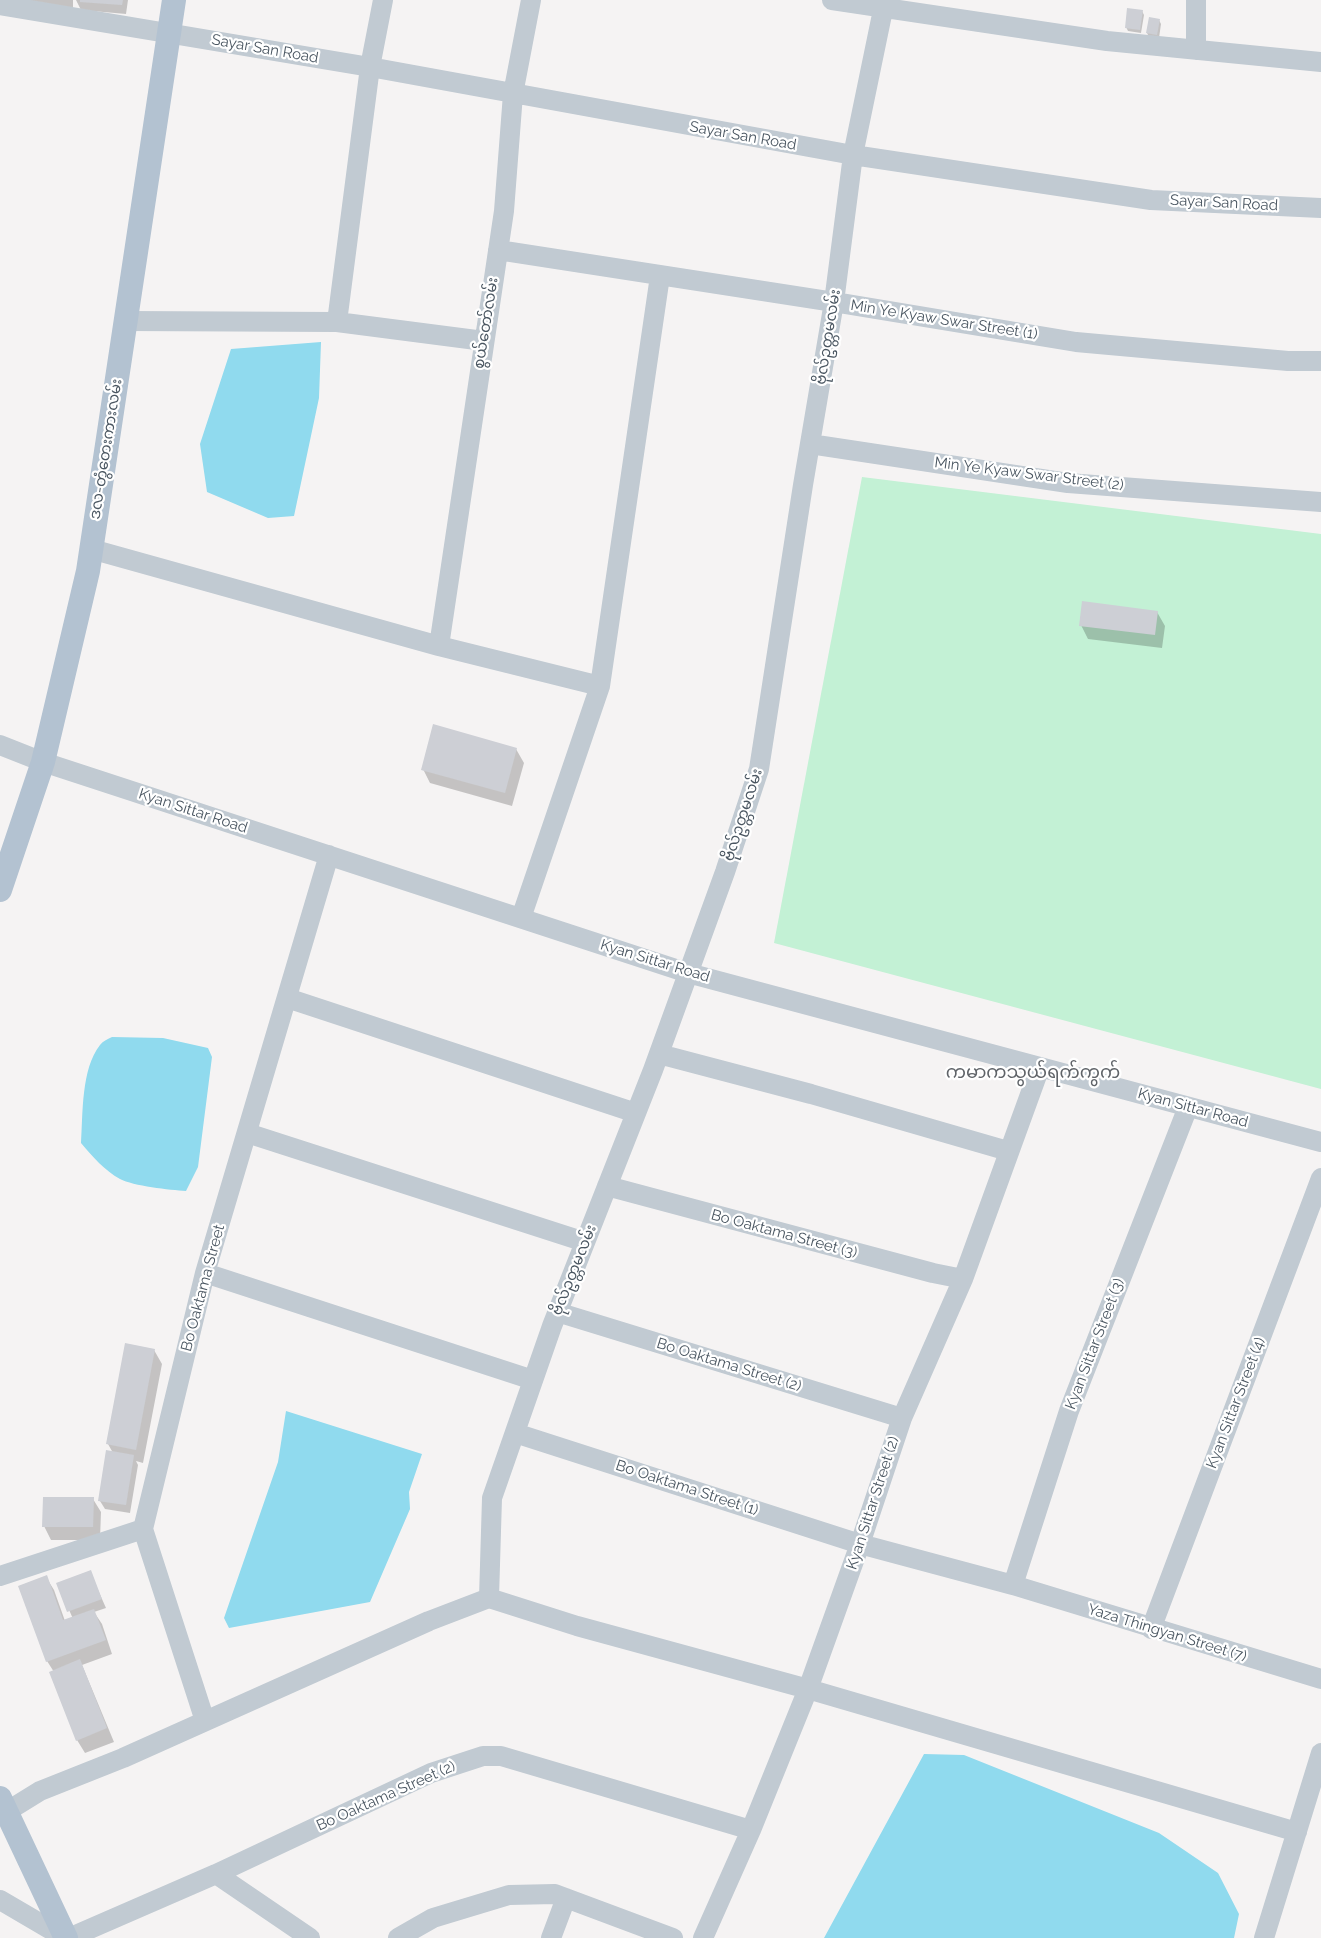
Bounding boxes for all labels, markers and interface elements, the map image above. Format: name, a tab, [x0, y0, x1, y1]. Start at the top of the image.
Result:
street label: Sayar San Road	[210, 31, 320, 67]
street label: Sayar San Road	[688, 118, 798, 154]
street label: Sayar San Road	[1170, 191, 1278, 215]
street label: စွယ်တော်လမ်း	[470, 276, 502, 370]
street label: ဗိုလ်ဥတ္တမလမ်း	[812, 288, 844, 386]
street label: Min Ye Kyaw Swar Street (1)	[849, 296, 1039, 344]
street label: ဒလ-တွံတေးကားလမ်း	[86, 377, 126, 521]
street label: Min Ye Kyaw Swar Street (2)	[933, 453, 1125, 495]
street label: ဗိုလ်ဥတ္တမလမ်း	[720, 766, 766, 864]
street label: Kyan Sittar Road	[136, 785, 250, 837]
street label: Kyan Sittar Road	[598, 936, 712, 986]
district label: ကမာကသွယ်ရက်ကွက်	[946, 1062, 1120, 1084]
street label: Kyan Sittar Road	[1136, 1085, 1250, 1131]
street label: Bo Oaktama Street (3)	[709, 1206, 859, 1262]
street label: ဗိုလ်ဥတ္တမလမ်း	[548, 1222, 600, 1318]
street label: Bo Oaktama Street	[177, 1223, 229, 1353]
street label: Kyan Sittar Street (3)	[1062, 1276, 1128, 1412]
street label: Bo Oaktama Street (2)	[654, 1334, 804, 1396]
street label: Kyan Sittar Street (4)	[1203, 1335, 1269, 1471]
street label: Kyan Sittar Street (2)	[843, 1434, 903, 1572]
street label: Bo Oaktama Street (1)	[613, 1456, 761, 1520]
street label: Yaza Thingyan Street (7)	[1085, 1600, 1249, 1666]
street label: Bo Oaktama Street (2)	[314, 1757, 458, 1835]

